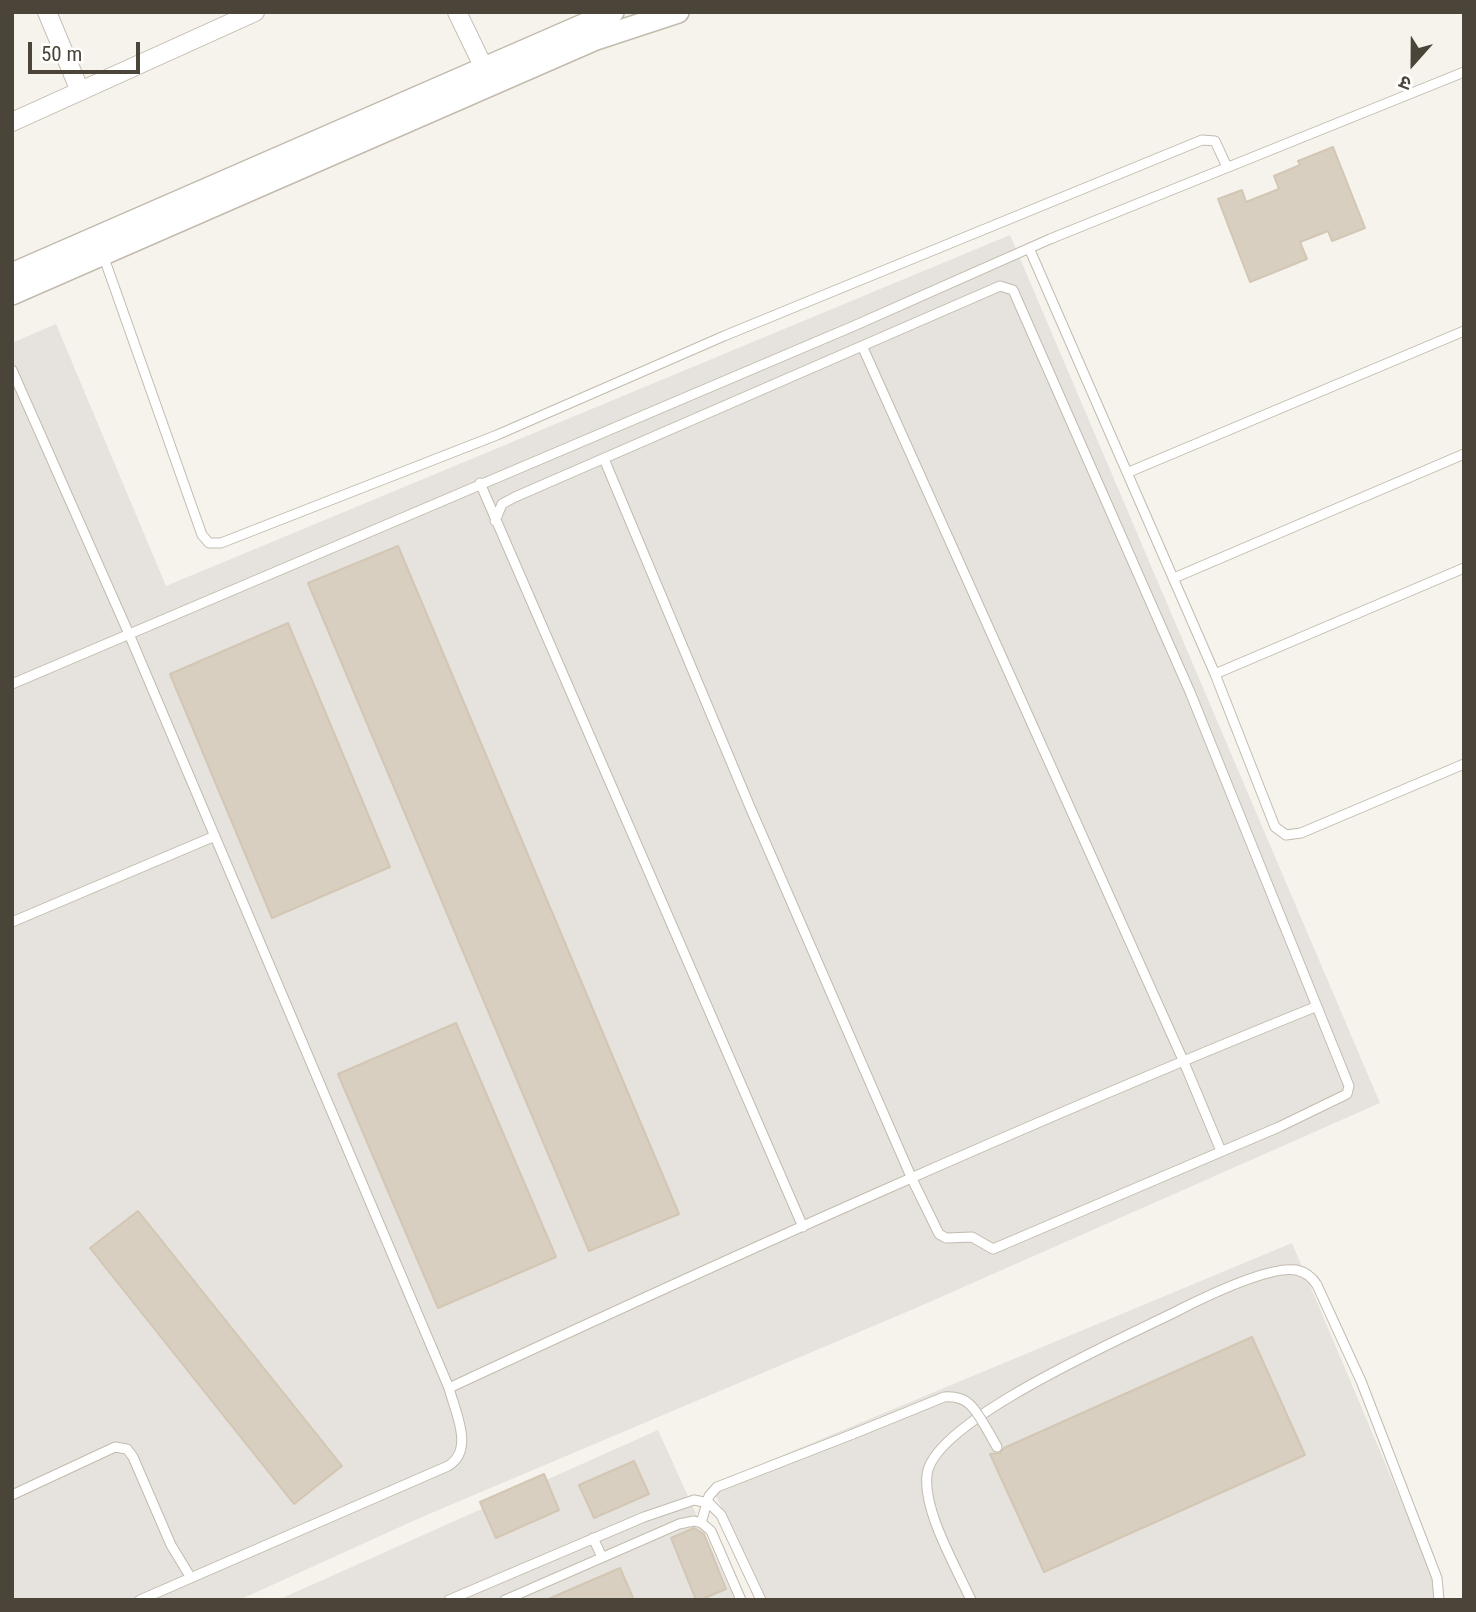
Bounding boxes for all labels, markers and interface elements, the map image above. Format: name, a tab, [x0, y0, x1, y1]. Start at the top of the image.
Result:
scale bar	[32, 28, 144, 72]
north arrow	[1378, 28, 1448, 98]
text: 50 m	[41, 42, 82, 66]
text: उ	[1396, 70, 1415, 96]

